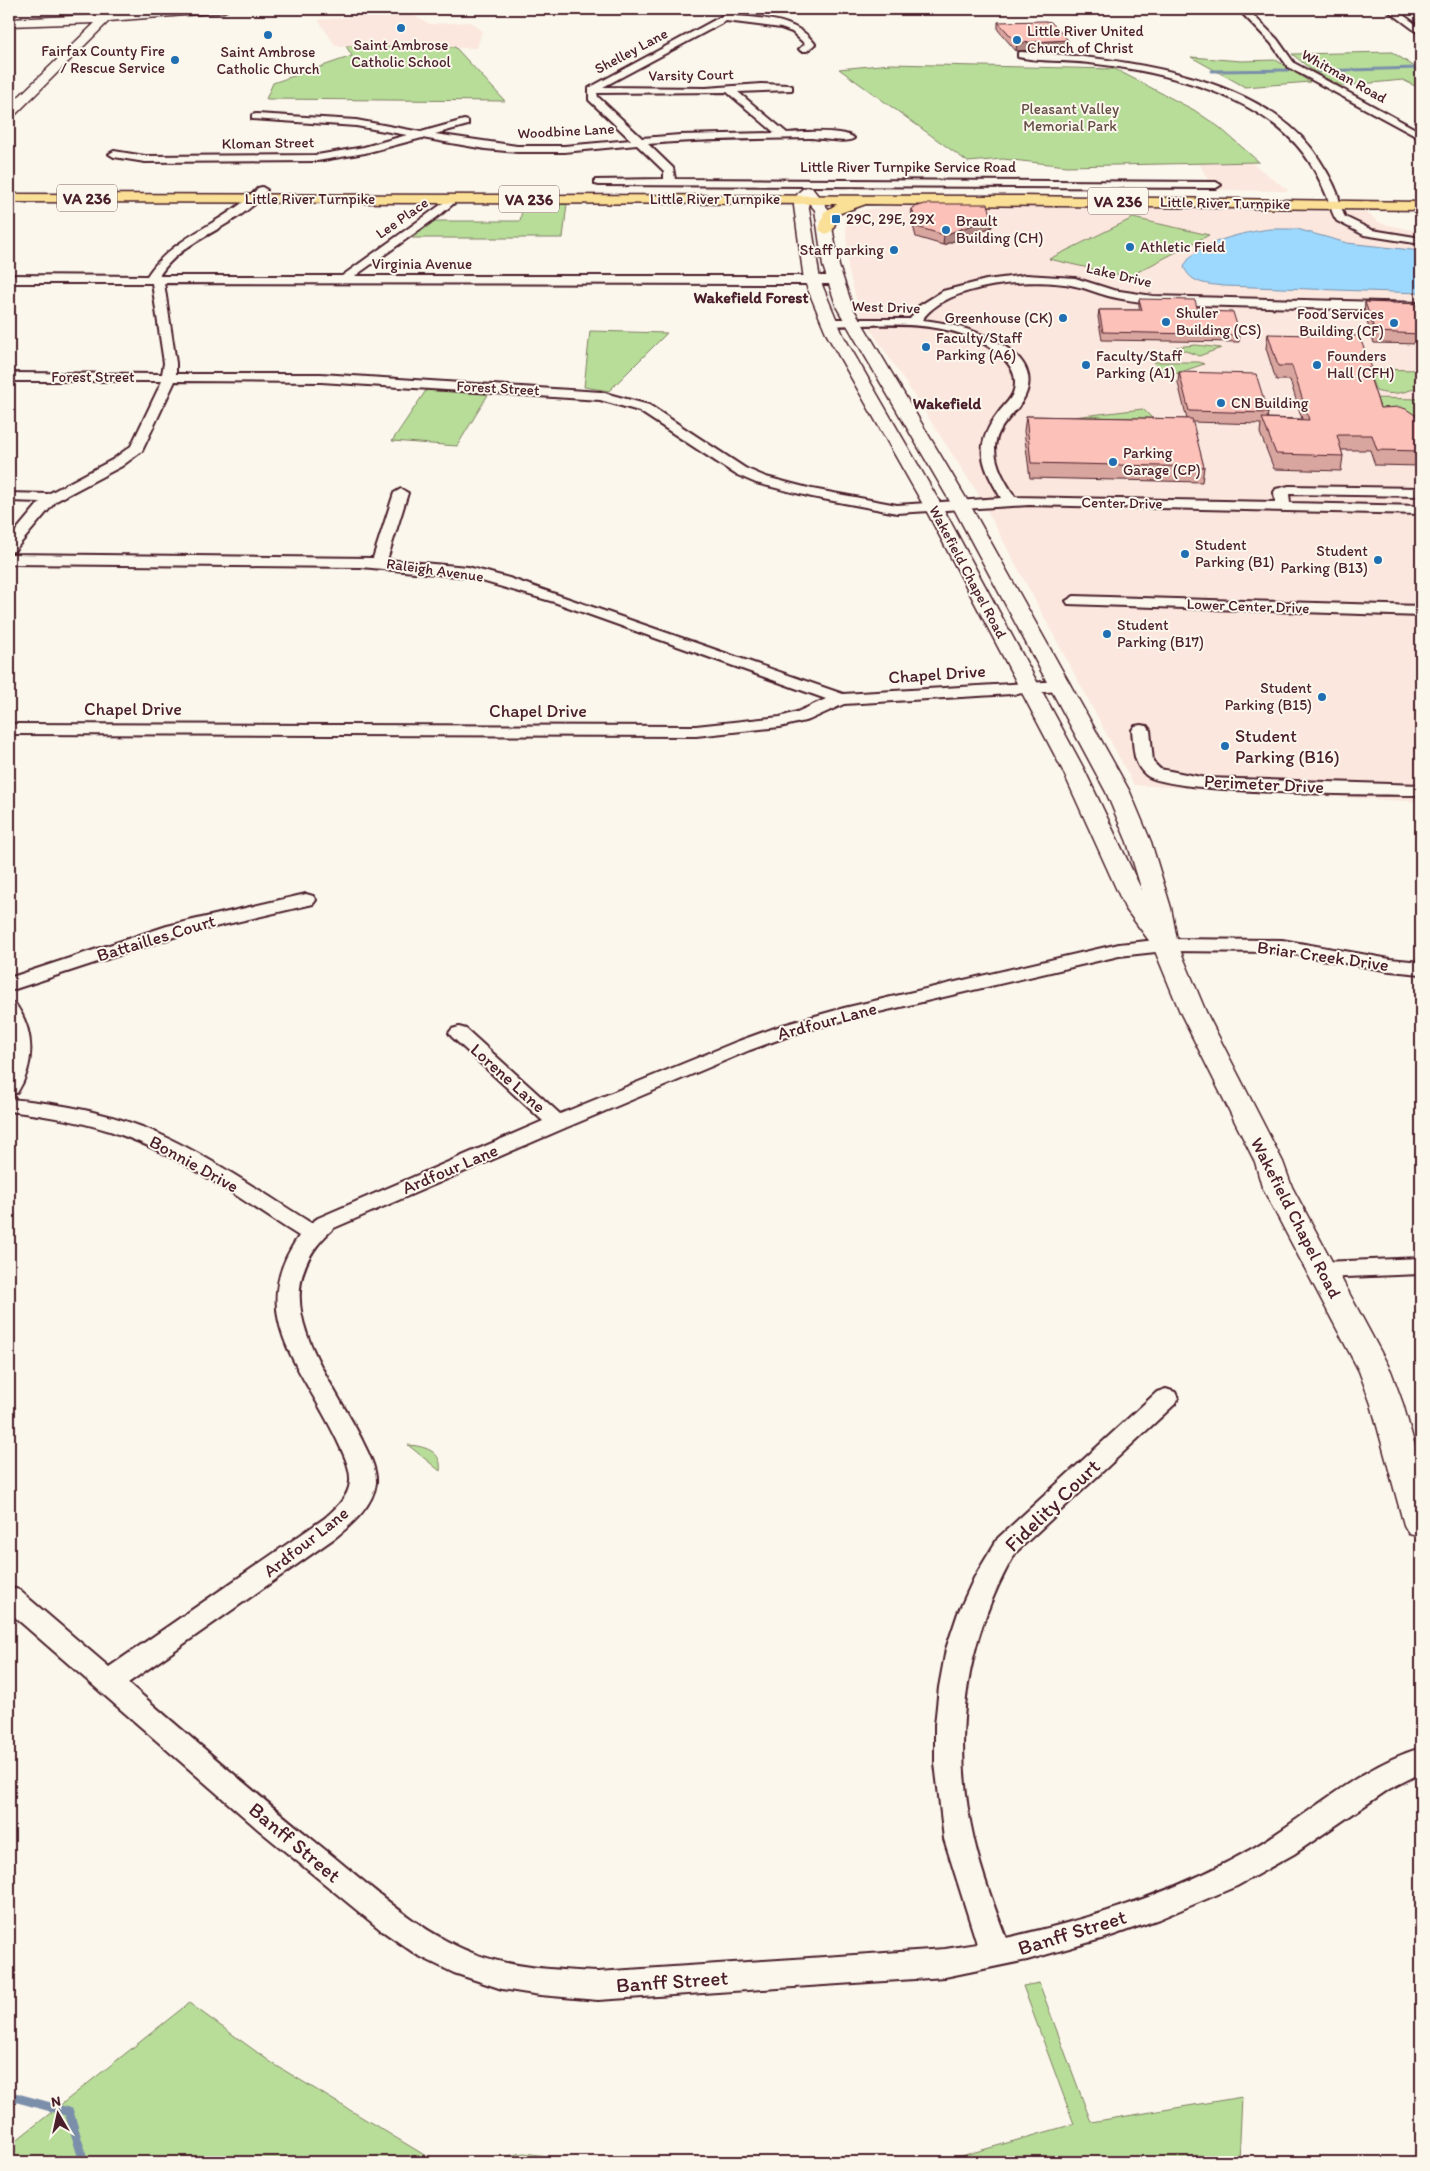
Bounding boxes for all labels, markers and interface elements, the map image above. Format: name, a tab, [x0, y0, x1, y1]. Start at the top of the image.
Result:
marker: Saint Ambrose Catholic School	[395, 22, 407, 34]
place label: Little River United Church of Christ	[1027, 22, 1144, 57]
street label: Shelley Lane	[591, 24, 671, 78]
marker: Saint Ambrose Catholic Church	[262, 29, 274, 41]
marker: Little River United Church of Christ	[1011, 34, 1023, 46]
place label: Saint Ambrose Catholic School	[351, 36, 452, 71]
place label: Fairfax County Fire / Rescue Service	[41, 42, 165, 77]
place label: Saint Ambrose Catholic Church	[216, 43, 320, 78]
street label: Whitman Road	[1298, 45, 1390, 107]
marker: Fairfax County Fire / Rescue Service	[169, 54, 181, 66]
street label: Varsity Court	[648, 65, 734, 85]
park label: Pleasant Valley Memorial Park	[1021, 100, 1119, 135]
street label: Woodbine Lane	[517, 119, 615, 143]
street label: Kloman Street	[222, 133, 315, 153]
street label: Little River Turnpike Service Road	[800, 158, 1016, 176]
road number: VA 236	[57, 184, 117, 212]
road number: VA 236	[499, 185, 559, 212]
road number: VA 236	[1088, 188, 1148, 215]
street label: Little River Turnpike	[245, 190, 375, 208]
street label: Little River Turnpike	[650, 190, 780, 208]
street label: Lee Place	[372, 193, 432, 243]
street label: Little River Turnpike	[1160, 193, 1290, 213]
place label: 29C, 29E, 29X	[846, 210, 935, 228]
place label: Brault Building (CH)	[956, 212, 1043, 247]
marker: 29C, 29E, 29X	[830, 213, 842, 225]
marker: Brault Building (CH)	[940, 224, 952, 236]
place label: Athletic Field	[1140, 238, 1226, 256]
place label: Staff parking	[800, 241, 884, 259]
marker: Athletic Field	[1124, 241, 1136, 253]
marker: Staff parking	[888, 244, 900, 256]
street label: Virginia Avenue	[372, 255, 472, 273]
street label: Lake Drive	[1084, 259, 1154, 291]
district label: Wakefield Forest	[694, 288, 809, 307]
street label: West Drive	[851, 297, 921, 317]
place label: Shuler Building (CS)	[1176, 304, 1261, 339]
place label: Food Services Building (CF)	[1297, 305, 1384, 340]
place label: Greenhouse (CK)	[945, 309, 1053, 327]
marker: Greenhouse (CK)	[1057, 312, 1069, 324]
marker: Shuler Building (CS)	[1160, 316, 1172, 328]
marker: Food Services Building (CF)	[1388, 317, 1400, 329]
place label: Faculty/Staff Parking (A6)	[936, 329, 1022, 364]
marker: Faculty/Staff Parking (A6)	[920, 341, 932, 353]
place label: Faculty/Staff Parking (A1)	[1096, 347, 1182, 382]
place label: Founders Hall (CFH)	[1327, 347, 1395, 382]
marker: Faculty/Staff Parking (A1)	[1080, 359, 1092, 371]
marker: Founders Hall (CFH)	[1311, 359, 1323, 371]
street label: Forest Street	[51, 368, 135, 386]
street label: Forest Street	[456, 377, 540, 399]
district label: Wakefield	[913, 394, 982, 413]
place label: CN Building	[1231, 394, 1309, 412]
marker: CN Building	[1215, 397, 1227, 409]
place label: Parking Garage (CP)	[1123, 444, 1201, 479]
marker: Parking Garage (CP)	[1107, 456, 1119, 468]
street label: Center Drive	[1081, 493, 1163, 513]
street label: Wakefield Chapel Road	[925, 502, 1011, 642]
place label: Student Parking (B1)	[1195, 536, 1274, 571]
place label: Student Parking (B13)	[1280, 542, 1368, 577]
marker: Student Parking (B1)	[1179, 548, 1191, 560]
street label: Raleigh Avenue	[385, 554, 485, 586]
marker: Student Parking (B13)	[1372, 554, 1384, 566]
street label: Lower Center Drive	[1186, 595, 1310, 617]
place label: Student Parking (B17)	[1117, 616, 1204, 651]
marker: Student Parking (B17)	[1101, 628, 1113, 640]
street label: Chapel Drive	[887, 660, 987, 688]
place label: Student Parking (B15)	[1225, 679, 1312, 714]
marker: Student Parking (B15)	[1316, 691, 1328, 703]
street label: Chapel Drive	[84, 698, 182, 720]
street label: Chapel Drive	[489, 700, 587, 722]
place label: Student Parking (B16)	[1235, 725, 1340, 768]
marker: Student Parking (B16)	[1219, 740, 1231, 752]
street label: Perimeter Drive	[1203, 770, 1325, 798]
street label: Battailles Court	[94, 909, 218, 966]
street label: Briar Creek Drive	[1256, 936, 1390, 976]
street label: Ardfour Lane	[775, 997, 879, 1045]
street label: Lorene Lane	[466, 1039, 550, 1117]
street label: Bonnie Drive	[146, 1131, 242, 1197]
street label: Wakefield Chapel Road	[1246, 1134, 1346, 1302]
street label: Ardfour Lane	[399, 1139, 501, 1199]
street label: Fidelity Court	[999, 1453, 1105, 1557]
street label: Ardfour Lane	[259, 1502, 353, 1582]
street label: Banff Street	[244, 1796, 346, 1888]
street label: Banff Street	[1015, 1904, 1129, 1960]
street label: Banff Street	[615, 1965, 729, 1997]
north arrow	[32, 2088, 82, 2138]
text: N	[50, 2093, 62, 2111]

